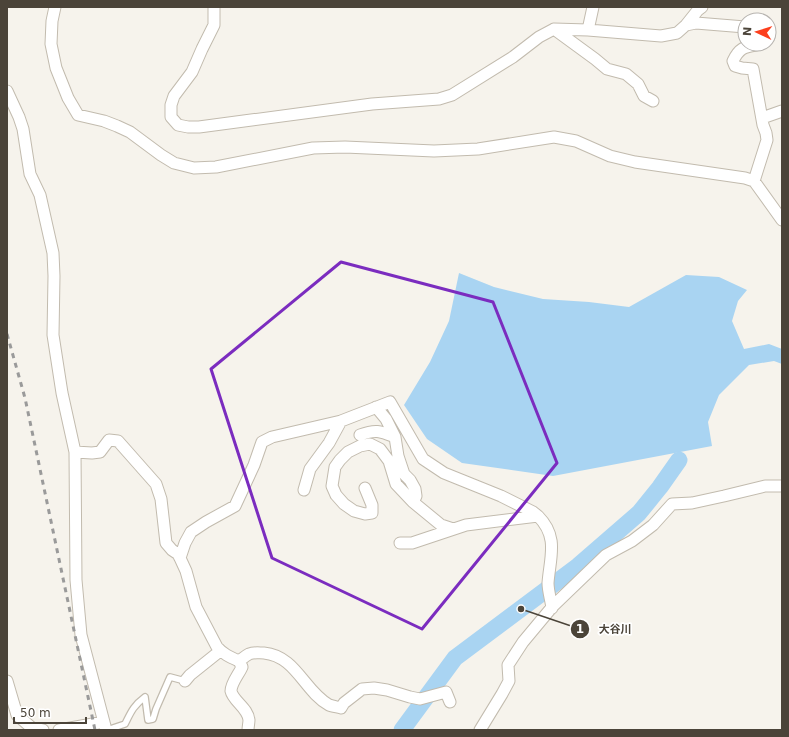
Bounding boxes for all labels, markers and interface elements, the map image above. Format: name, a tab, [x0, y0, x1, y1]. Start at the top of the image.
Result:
north arrow	[737, 12, 777, 52]
text: N	[741, 26, 754, 36]
callout: 大谷川	[570, 617, 639, 640]
text: 1	[576, 622, 584, 636]
text: 大谷川	[599, 623, 632, 636]
scale bar	[14, 699, 86, 725]
text: 50 m	[20, 706, 51, 720]

